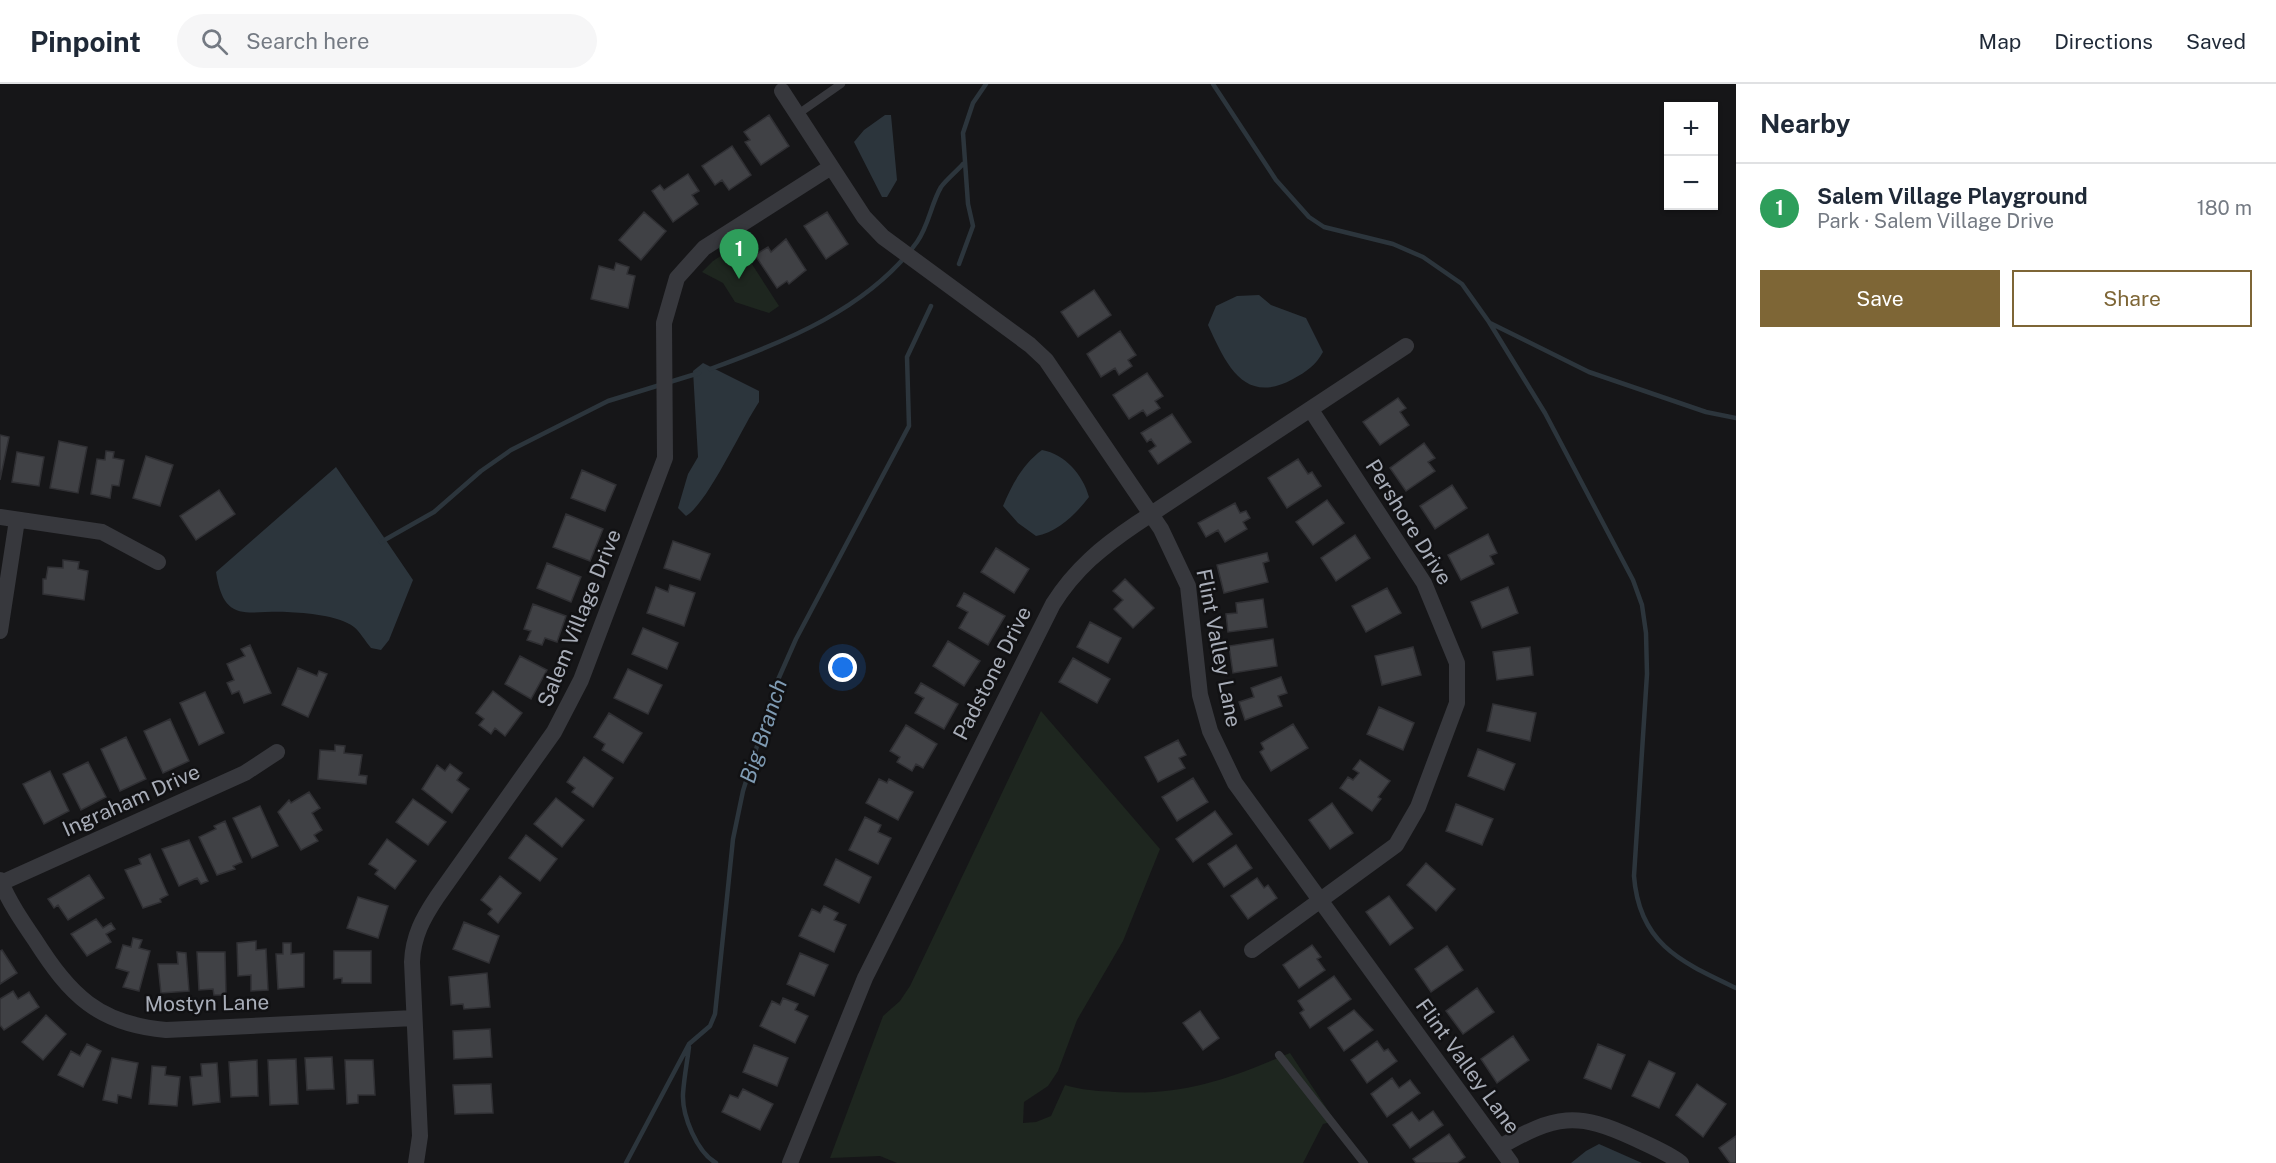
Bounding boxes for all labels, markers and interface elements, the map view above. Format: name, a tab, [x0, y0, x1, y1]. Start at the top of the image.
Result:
search box	[177, 14, 597, 68]
text: Pinpoint	[30, 25, 141, 58]
icon: search	[198, 25, 231, 58]
text: Search here	[246, 28, 369, 54]
text: Map	[1979, 29, 2021, 54]
text: Directions	[2054, 29, 2153, 54]
text: Saved	[2186, 29, 2246, 54]
map controls	[1664, 102, 1718, 210]
button: +	[1664, 102, 1718, 156]
text: Nearby	[1760, 108, 1850, 139]
button: −	[1664, 156, 1718, 210]
text: Salem Village Playground	[1817, 183, 2088, 209]
text: 1	[1775, 196, 1784, 220]
text: 180 m	[2197, 196, 2252, 220]
text: Park · Salem Village Drive	[1817, 209, 2054, 233]
pin: 1	[720, 230, 758, 279]
button: Save	[1760, 270, 2000, 327]
button: Share	[2012, 270, 2252, 327]
street label: Pershore Drive	[1361, 455, 1457, 589]
street label: Salem Village Drive	[532, 526, 626, 710]
street label: Flint Valley Lane	[1191, 567, 1247, 729]
street label: Padstone Drive	[948, 602, 1036, 744]
your location	[828, 653, 857, 682]
water label: Big Branch	[734, 676, 792, 786]
street label: Ingraham Drive	[58, 759, 204, 841]
street label: Mostyn Lane	[144, 989, 270, 1017]
street label: Flint Valley Lane	[1411, 994, 1525, 1138]

